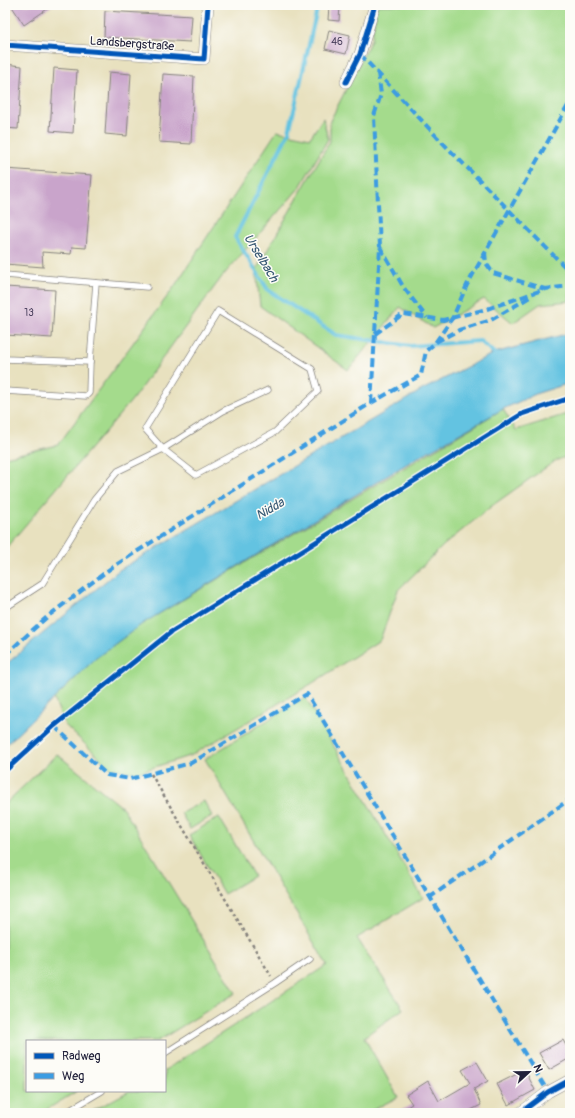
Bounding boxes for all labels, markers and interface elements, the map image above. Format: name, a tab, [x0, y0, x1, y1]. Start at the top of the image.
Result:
street label: Landsbergstraße	[89, 34, 175, 54]
house number: 46	[331, 36, 343, 48]
water label: Urselbach	[240, 231, 282, 286]
house number: 13	[24, 307, 34, 319]
water label: Nidda	[253, 494, 288, 523]
legend	[26, 1040, 166, 1092]
text: Radweg	[62, 1049, 100, 1064]
north arrow	[509, 1052, 549, 1092]
text: N	[530, 1063, 545, 1075]
text: Weg	[62, 1069, 84, 1084]

